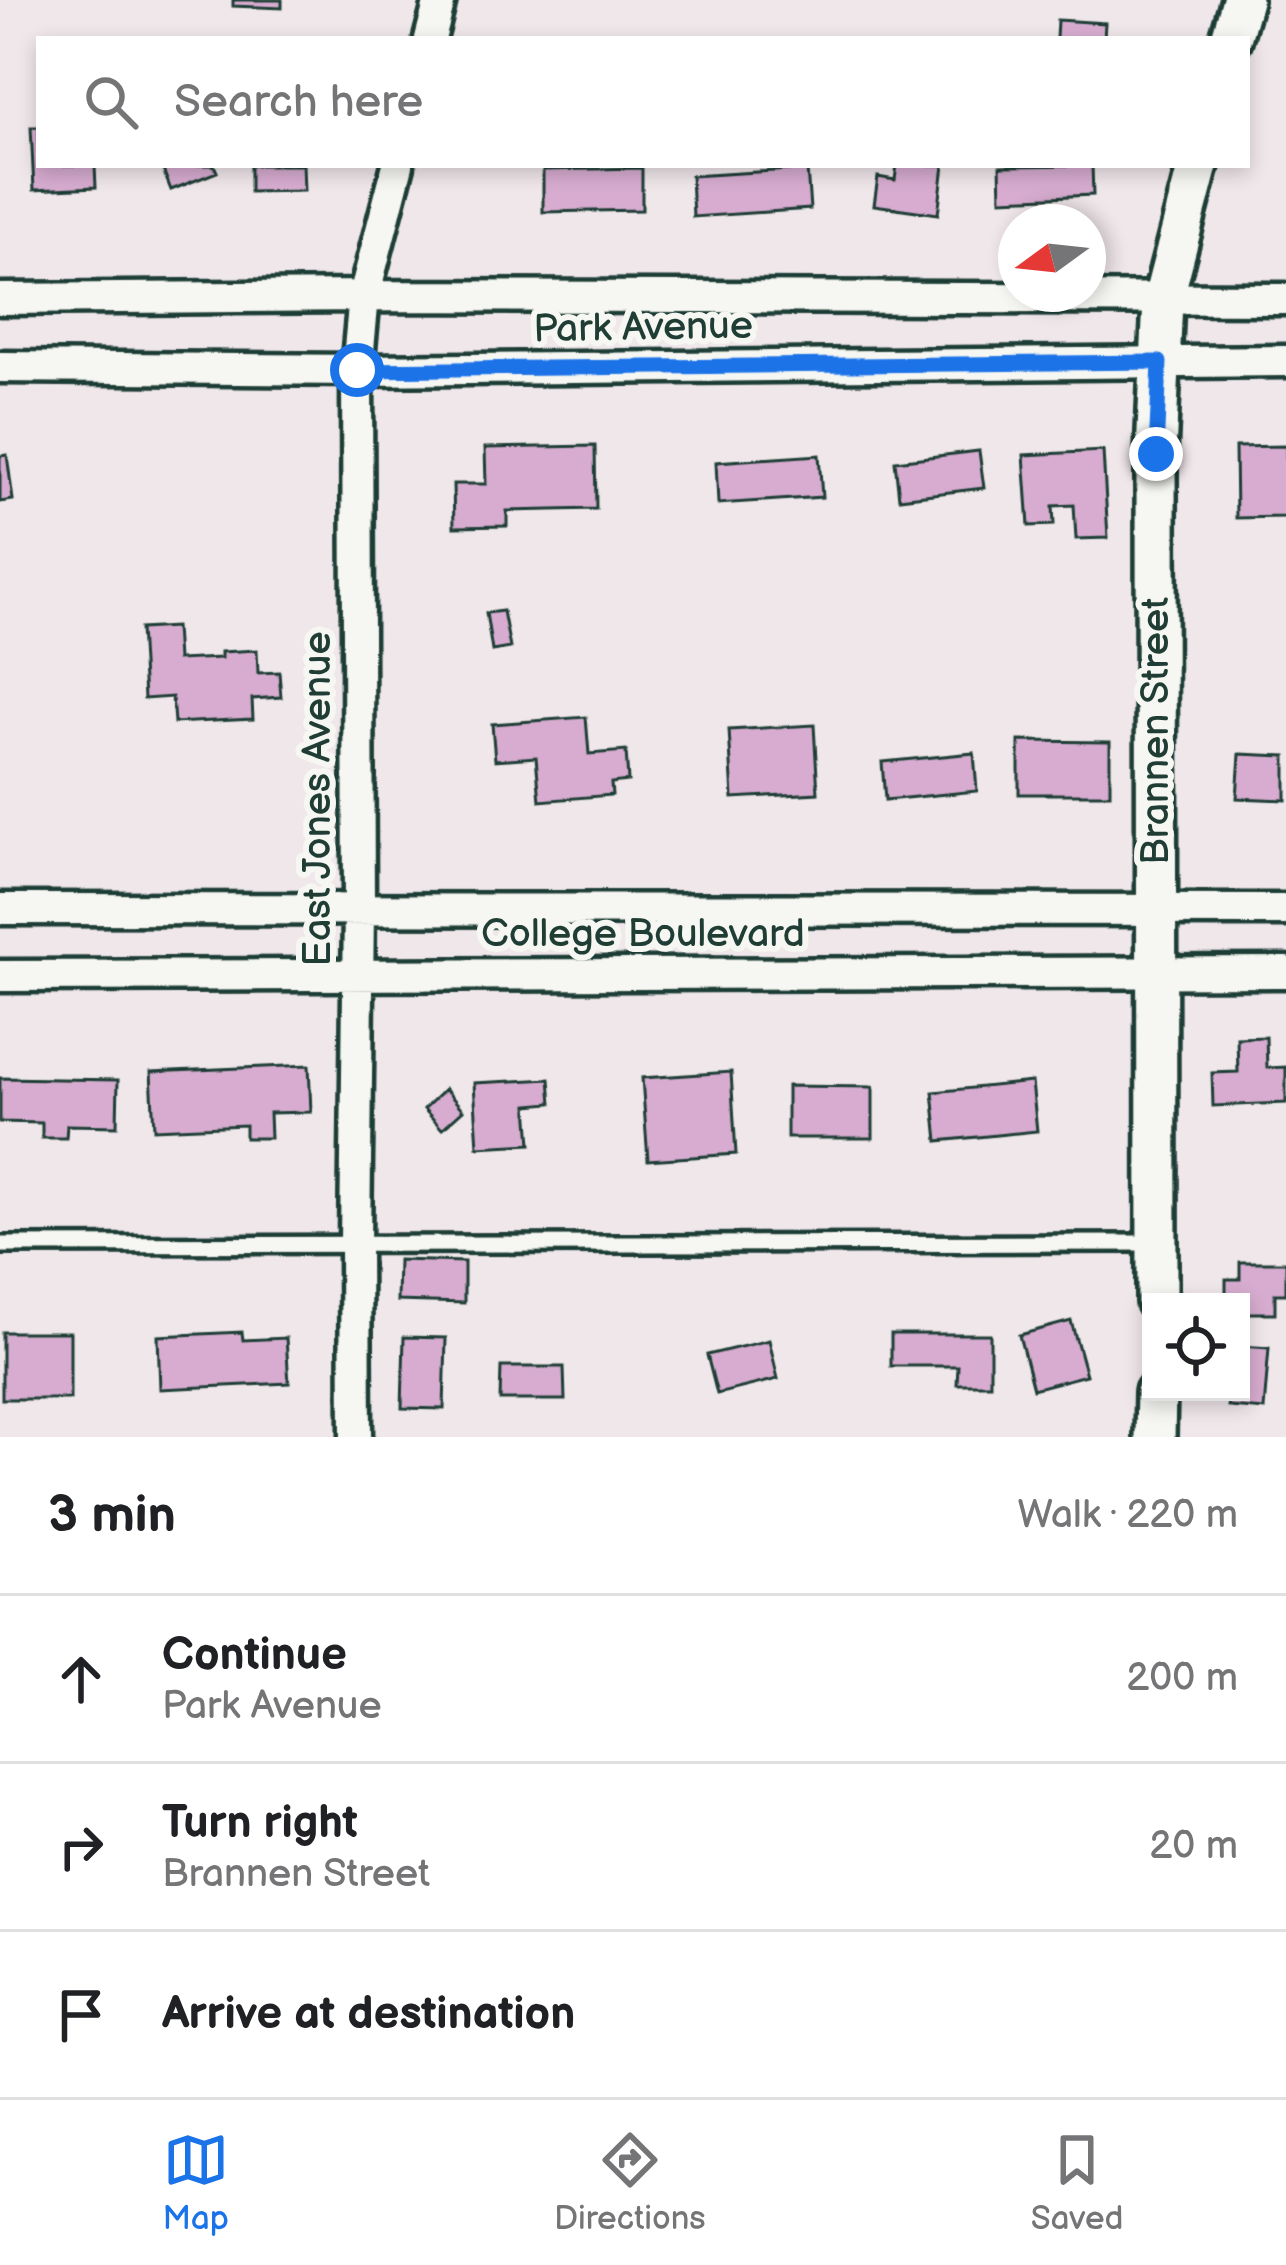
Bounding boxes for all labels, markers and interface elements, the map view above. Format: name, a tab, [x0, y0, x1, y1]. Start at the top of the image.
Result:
search box	[36, 36, 1250, 168]
icon: search	[78, 69, 144, 135]
text: Search here	[174, 75, 423, 130]
north arrow	[998, 204, 1106, 312]
street label: Park Avenue	[533, 303, 753, 353]
route start	[330, 343, 384, 397]
route end	[1129, 427, 1183, 481]
street label: Brannen Street	[1133, 597, 1180, 865]
street label: East Jones Avenue	[295, 631, 342, 967]
street label: College Boulevard	[481, 911, 805, 958]
map controls	[1142, 1293, 1250, 1401]
button: locate	[1142, 1293, 1250, 1401]
text: 3 min	[48, 1485, 176, 1546]
text: Walk · 220 m	[1018, 1492, 1238, 1539]
text: Continue	[162, 1628, 347, 1683]
icon: ahead	[48, 1646, 114, 1712]
text: 200 m	[1126, 1655, 1238, 1702]
text: Park Avenue	[162, 1683, 382, 1730]
text: Turn right	[162, 1796, 358, 1851]
icon: right	[48, 1814, 114, 1880]
text: 20 m	[1149, 1823, 1238, 1870]
text: Brannen Street	[162, 1851, 430, 1898]
icon: arrive	[48, 1982, 114, 2048]
text: Arrive at destination	[162, 1987, 575, 2042]
tab: Map	[163, 2127, 229, 2239]
tab: Directions	[554, 2127, 706, 2239]
tab: Saved	[1031, 2127, 1123, 2239]

